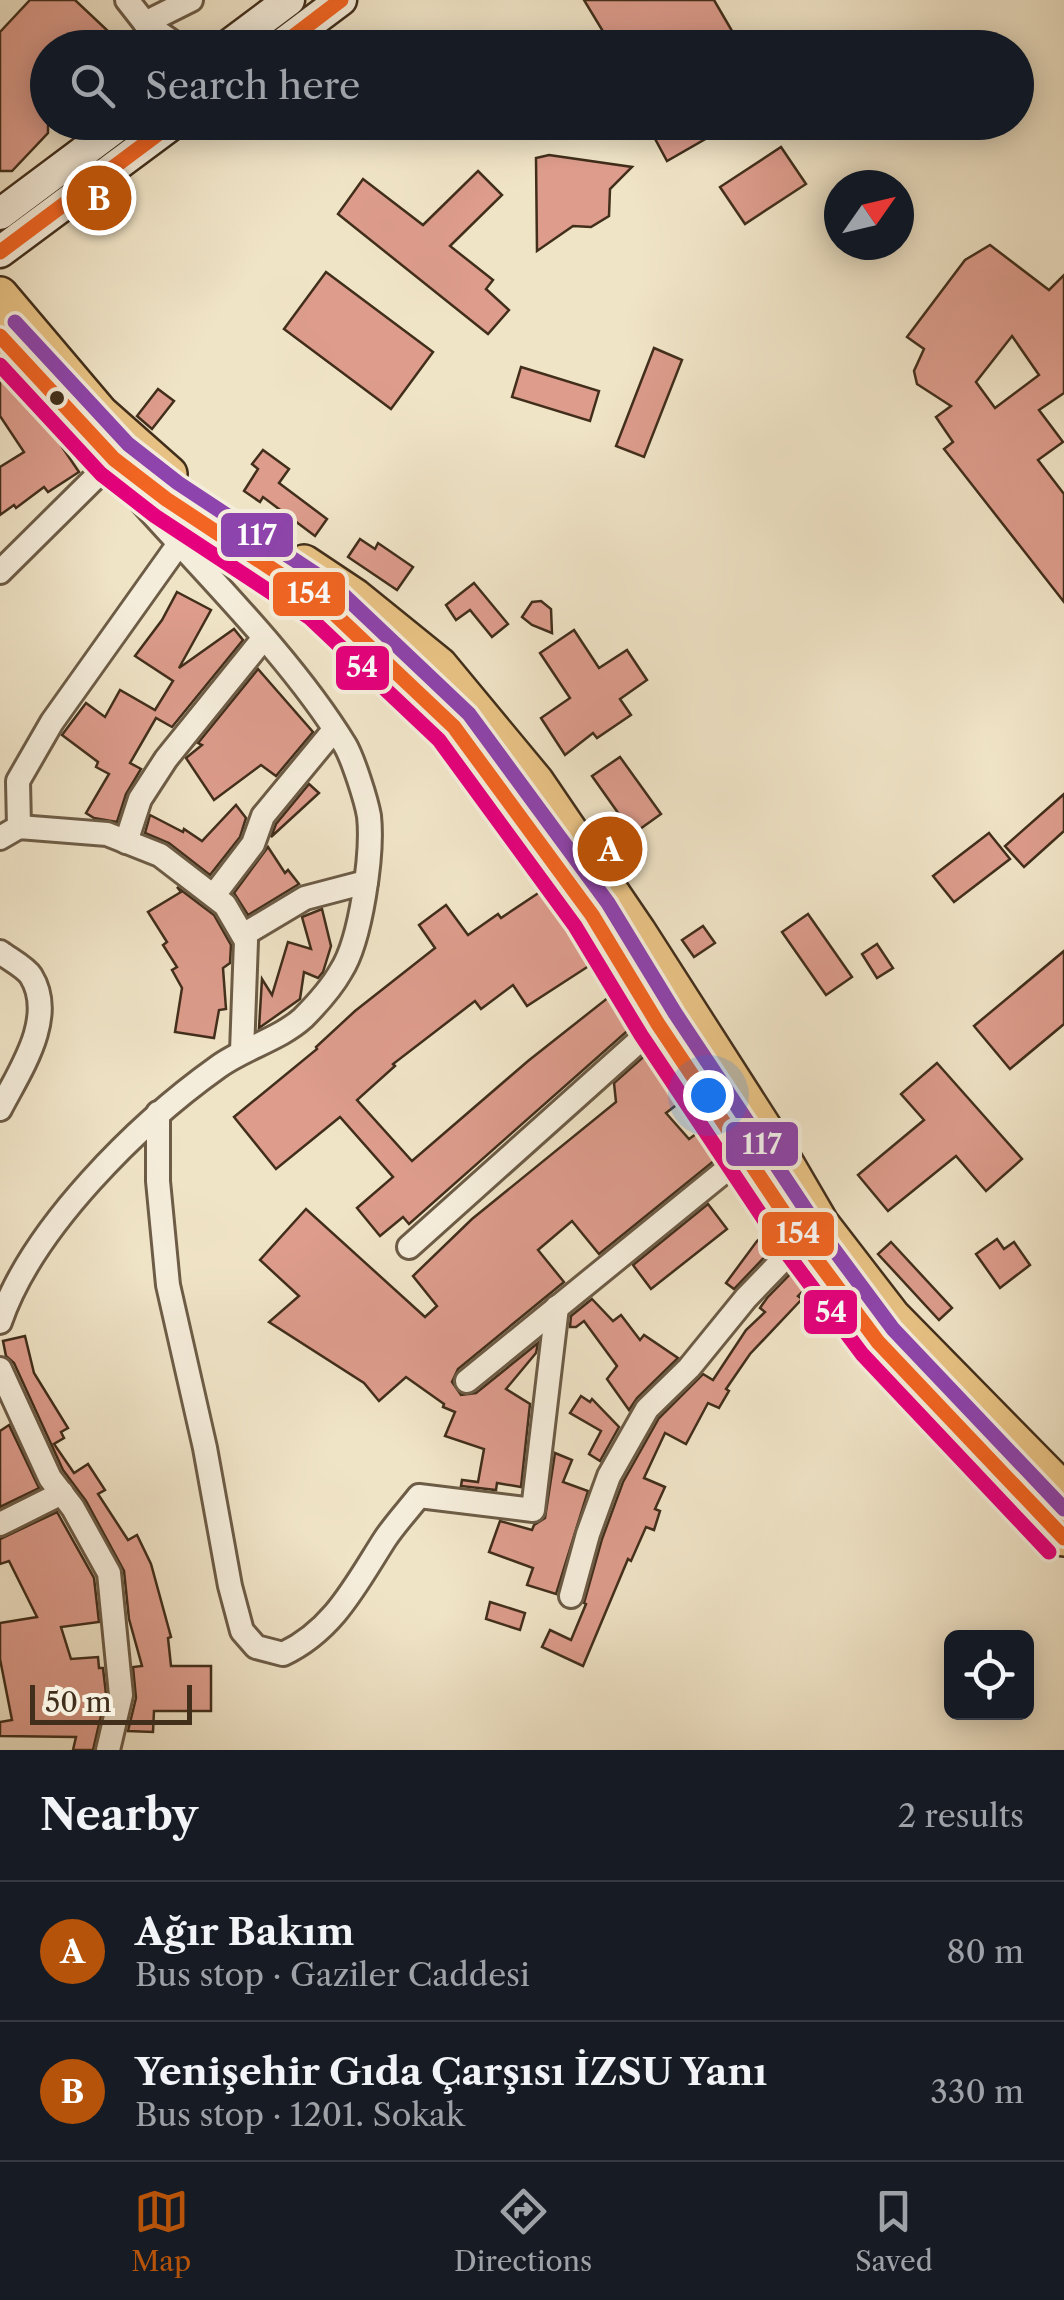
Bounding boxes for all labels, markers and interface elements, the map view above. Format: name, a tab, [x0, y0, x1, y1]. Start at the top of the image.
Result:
search box	[30, 30, 1034, 140]
icon: search	[65, 58, 120, 113]
text: Search here	[145, 62, 360, 109]
pin: B	[66, 160, 132, 236]
north arrow	[824, 170, 914, 260]
unlabelled marker	[47, 388, 67, 408]
line badge: 117	[219, 511, 295, 559]
text: 117	[237, 518, 277, 552]
line badge: 154	[271, 570, 347, 618]
text: 154	[287, 576, 331, 610]
line badge: 54	[334, 644, 391, 692]
text: 54	[346, 650, 378, 684]
pin: A	[578, 812, 642, 886]
your location	[683, 1070, 734, 1121]
line badge: 117	[724, 1120, 800, 1168]
text: 117	[742, 1127, 782, 1161]
line badge: 154	[760, 1210, 836, 1258]
text: 154	[776, 1216, 820, 1250]
line badge: 54	[802, 1288, 859, 1336]
text: 54	[815, 1295, 847, 1329]
map controls	[944, 1630, 1034, 1720]
button: locate	[944, 1630, 1034, 1720]
scale bar	[30, 1680, 192, 1724]
text: 50 m	[45, 1685, 112, 1719]
text: Nearby	[40, 1789, 198, 1841]
text: 2 results	[898, 1796, 1024, 1835]
text: Ağır Bakım	[135, 1908, 354, 1955]
text: A	[60, 1932, 85, 1971]
text: 80 m	[946, 1932, 1024, 1971]
text: Bus stop · Gaziler Caddesi	[135, 1955, 530, 1994]
text: Yenişehir Gıda Çarşısı İZSU Yanı	[135, 2048, 767, 2095]
text: B	[61, 2072, 84, 2111]
text: 330 m	[930, 2072, 1024, 2111]
text: Bus stop · 1201. Sokak	[135, 2095, 464, 2134]
tab: Map	[131, 2184, 191, 2278]
tab: Directions	[454, 2184, 592, 2278]
tab: Saved	[855, 2184, 933, 2278]

